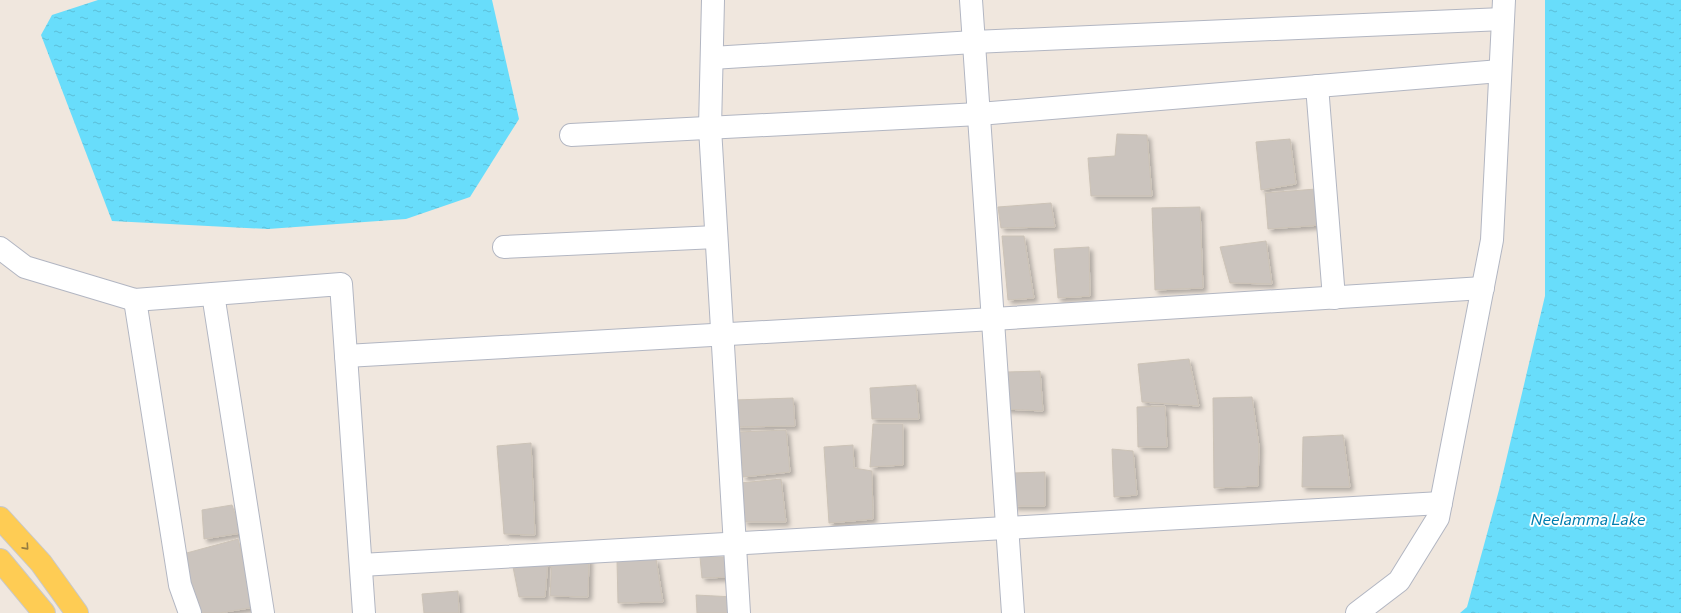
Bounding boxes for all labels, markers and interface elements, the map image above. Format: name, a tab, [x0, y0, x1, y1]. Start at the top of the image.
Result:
water label: Neelamma Lake	[1530, 509, 1646, 528]
one-way arrow	[21, 542, 29, 550]

